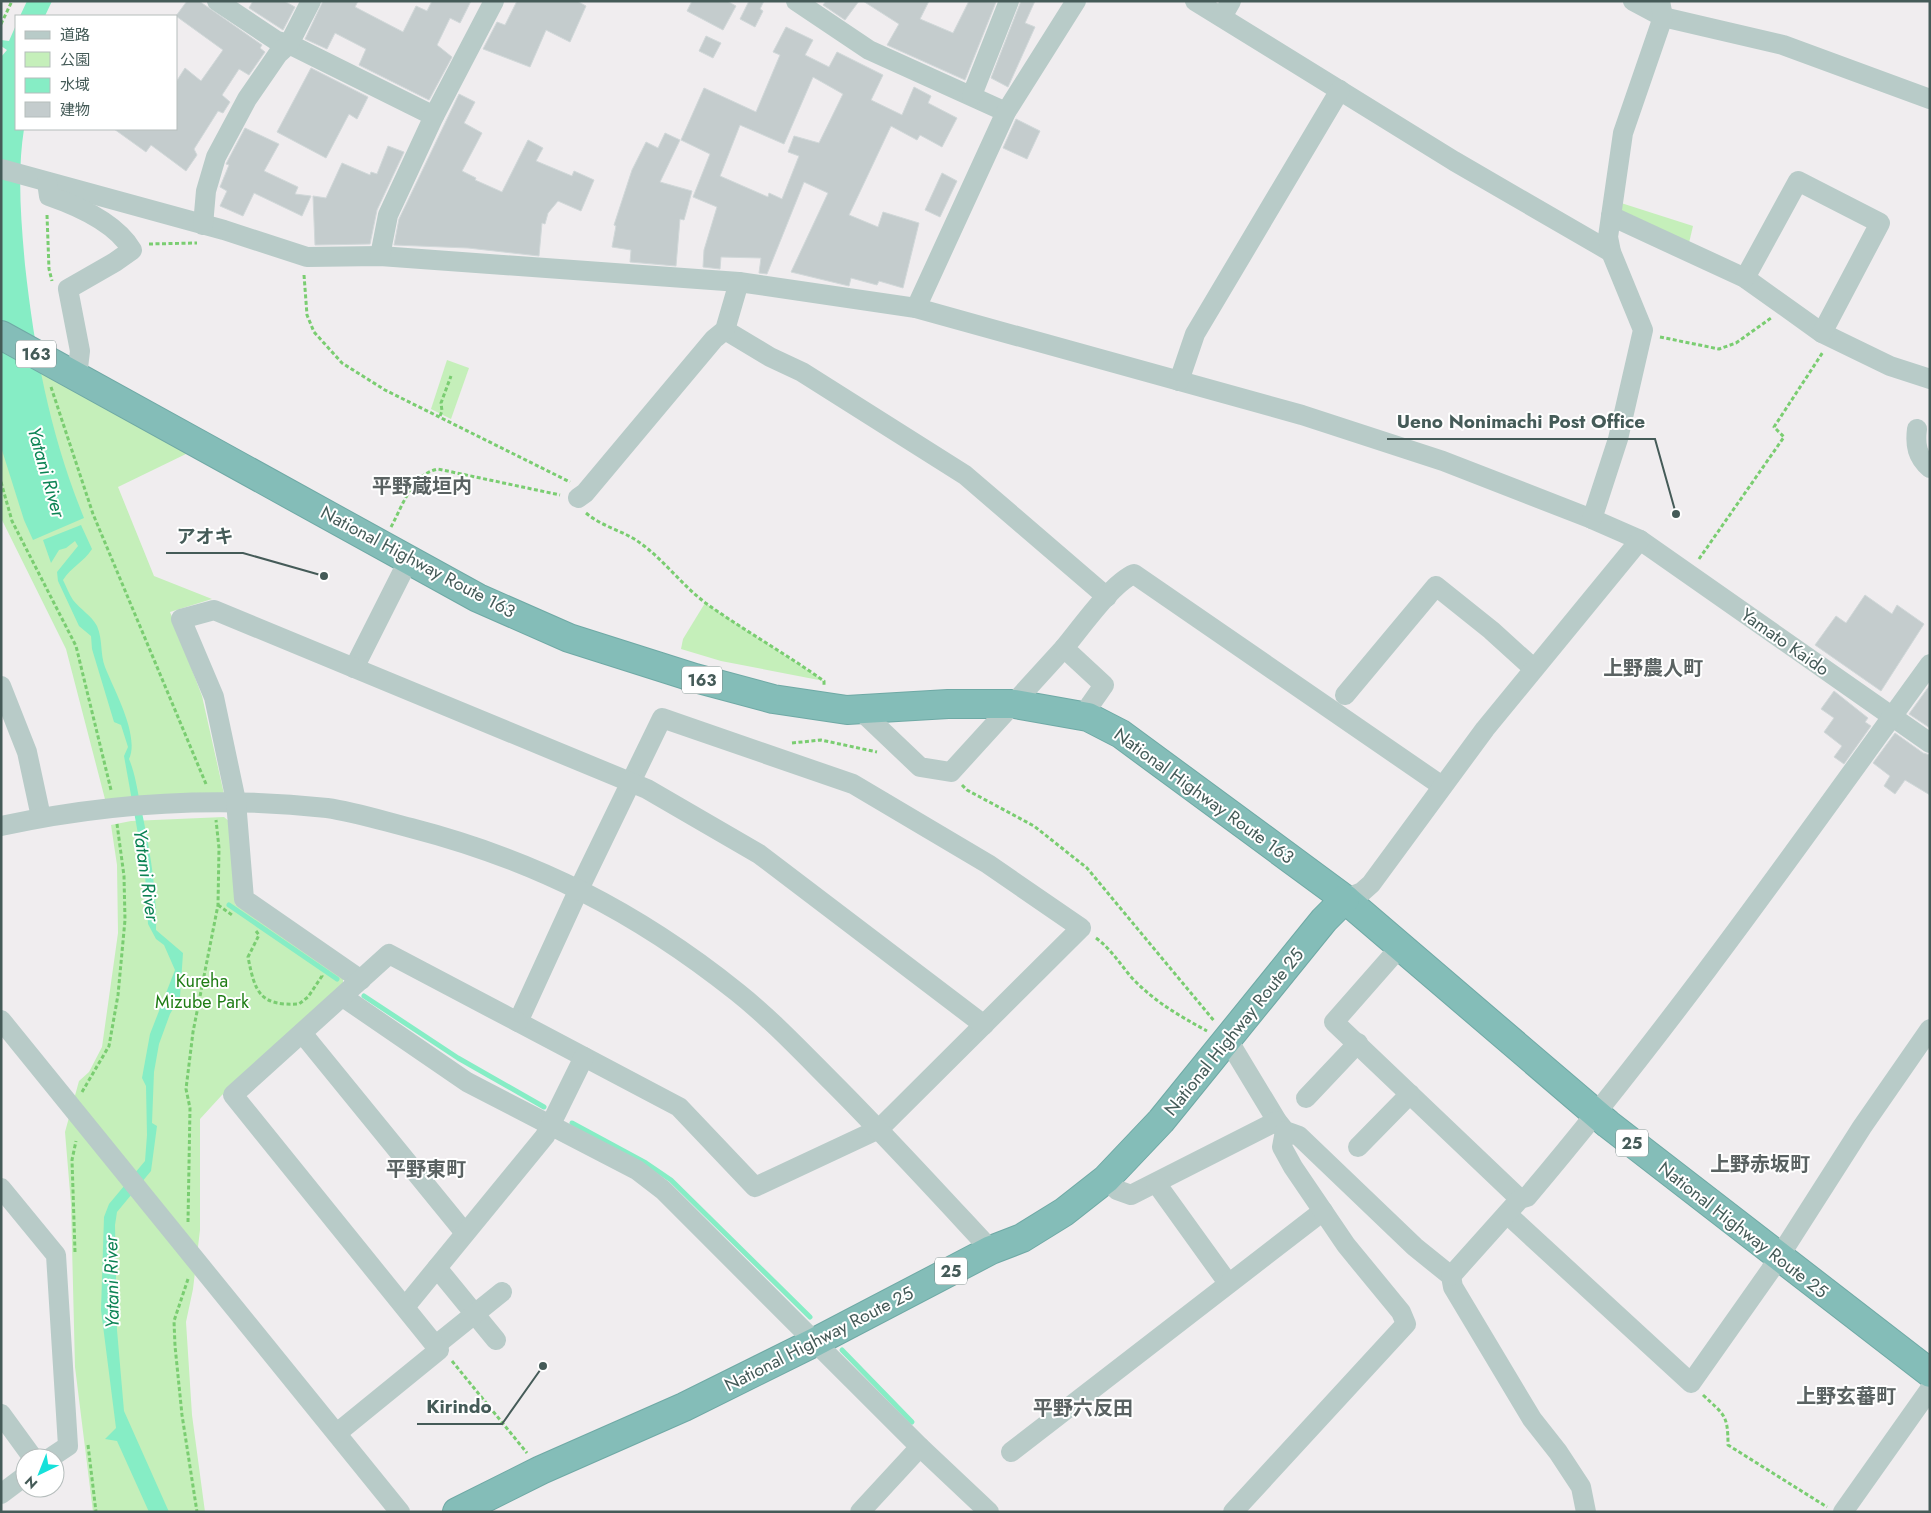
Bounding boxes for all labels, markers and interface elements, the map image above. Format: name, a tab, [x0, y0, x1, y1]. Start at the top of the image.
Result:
legend	[15, 15, 178, 130]
text: 道路	[60, 24, 90, 46]
text: 公園	[60, 49, 90, 71]
text: 水域	[60, 74, 90, 96]
text: 建物	[60, 99, 90, 121]
road number: 163	[16, 340, 56, 368]
callout: Ueno Nonimachi Post Office	[1387, 405, 1655, 439]
text: Ueno Nonimachi Post Office	[1397, 408, 1645, 435]
water label: Yatani River	[21, 424, 73, 522]
district label: 平野蔵垣内	[372, 472, 472, 501]
street label: National Highway Route 163	[316, 500, 520, 625]
callout: アオキ	[166, 519, 243, 553]
text: アオキ	[176, 523, 234, 550]
street label: Yamato Kaido	[1735, 602, 1835, 682]
district label: 上野農人町	[1603, 654, 1703, 683]
road number: 163	[682, 666, 722, 694]
street label: National Highway Route 163	[1109, 722, 1300, 870]
water label: Yatani River	[127, 827, 167, 925]
street label: National Highway Route 25	[1158, 943, 1310, 1121]
park label: Kureha Mizube Park	[155, 968, 249, 1015]
road number: 25	[1616, 1130, 1648, 1156]
district label: 上野赤坂町	[1710, 1150, 1810, 1179]
district label: 平野東町	[386, 1155, 466, 1184]
street label: National Highway Route 25	[1653, 1155, 1833, 1305]
water label: Yatani River	[97, 1234, 126, 1329]
road number: 25	[935, 1258, 967, 1284]
street label: National Highway Route 25	[720, 1280, 918, 1398]
district label: 上野玄蕃町	[1796, 1382, 1896, 1411]
callout: Kirindo	[417, 1390, 502, 1424]
text: Kirindo	[426, 1393, 492, 1420]
district label: 平野六反田	[1033, 1394, 1133, 1423]
north arrow	[15, 1448, 65, 1498]
text: N	[20, 1471, 42, 1494]

